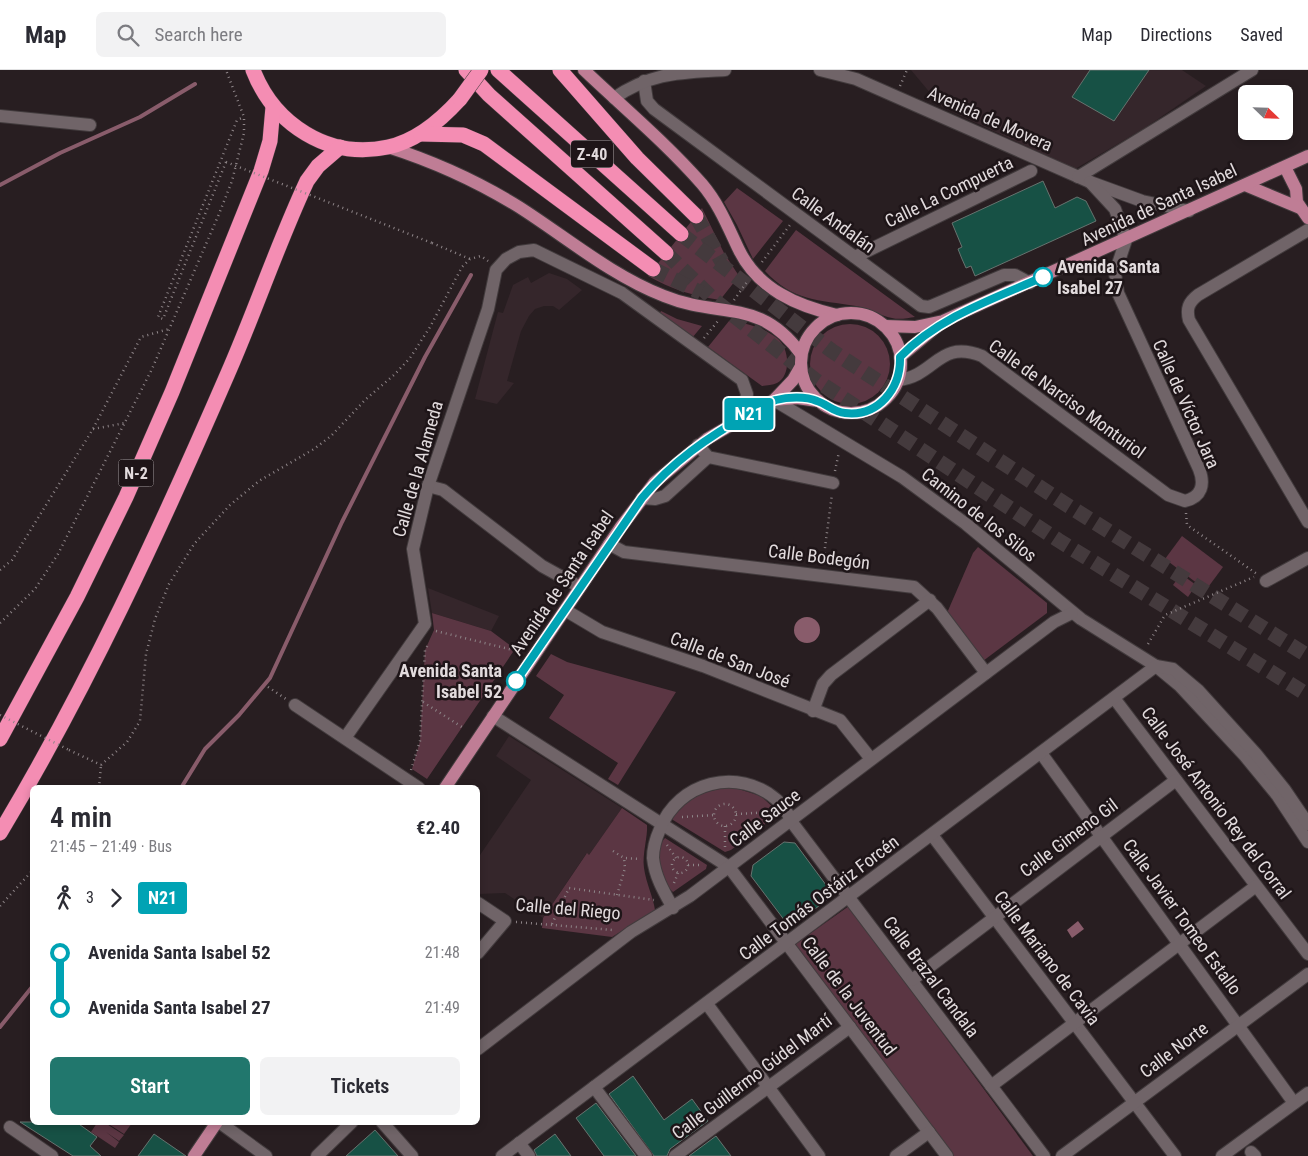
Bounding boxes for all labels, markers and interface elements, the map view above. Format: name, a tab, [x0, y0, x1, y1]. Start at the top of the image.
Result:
search box	[96, 12, 446, 57]
text: Map	[25, 21, 66, 49]
icon: search	[114, 21, 142, 49]
text: Search here	[154, 23, 243, 46]
text: Map	[1081, 24, 1112, 45]
text: Directions	[1140, 24, 1212, 45]
text: Saved	[1240, 24, 1283, 45]
street label: Avenida de Movera	[925, 82, 1056, 155]
north arrow	[1238, 85, 1292, 140]
map controls	[1238, 85, 1293, 140]
road number: Z-40	[571, 140, 613, 168]
street label: Calle La Compuerta	[881, 152, 1016, 232]
street label: Avenida de Santa Isabel	[1078, 159, 1240, 250]
street label: Calle Andalán	[788, 182, 879, 257]
place label: Avenida Santa Isabel 27	[1057, 256, 1160, 298]
marker: Avenida Santa Isabel 27	[1033, 267, 1053, 287]
street label: Calle de Narciso Monturiol	[985, 335, 1150, 462]
street label: Calle de Víctor Jara	[1149, 336, 1224, 471]
street label: Calle de la Alameda	[388, 398, 447, 539]
line badge: N21	[720, 398, 778, 430]
text: N21	[734, 403, 764, 424]
road number: N-2	[118, 459, 154, 486]
street label: Camino de los Silos	[918, 463, 1041, 566]
street label: Avenida de Santa Isabel	[505, 507, 618, 659]
street label: Calle Bodegón	[767, 540, 871, 573]
street label: Calle de San José	[667, 627, 793, 692]
place label: Avenida Santa Isabel 52	[399, 660, 502, 702]
marker: Avenida Santa Isabel 52	[506, 671, 526, 691]
street label: Calle José Antonio Rey del Corral	[1137, 702, 1296, 903]
street label: Calle Sauce	[725, 784, 804, 851]
street label: Calle Gimeno Gil	[1016, 794, 1122, 881]
text: 4 min	[50, 801, 112, 834]
text: €2.40	[416, 816, 460, 839]
street label: Calle Tomás Ostáriz Forcén	[735, 831, 903, 964]
street label: Calle Javier Tomeo Estallo	[1119, 835, 1246, 999]
text: 21:45 – 21:49 · Bus	[50, 837, 172, 856]
icon: walk	[50, 884, 78, 912]
icon: forward	[102, 884, 130, 912]
street label: Calle Mariano de Cavia	[990, 886, 1105, 1029]
text: N21	[148, 887, 177, 908]
text: 3	[86, 888, 94, 907]
street label: Calle del Riego	[515, 893, 621, 924]
street label: Calle Brazal Candala	[879, 912, 984, 1041]
street label: Calle de la Juventud	[798, 932, 901, 1059]
text: Avenida Santa Isabel 52	[88, 941, 271, 964]
text: 21:48	[425, 943, 460, 962]
text: Avenida Santa Isabel 27	[88, 996, 271, 1019]
text: 21:49	[425, 998, 460, 1017]
street label: Calle Guillermo Gúdel Martí	[668, 1009, 836, 1144]
street label: Calle Norte	[1136, 1017, 1212, 1082]
button: Start	[50, 1057, 250, 1115]
button: Tickets	[260, 1057, 460, 1115]

